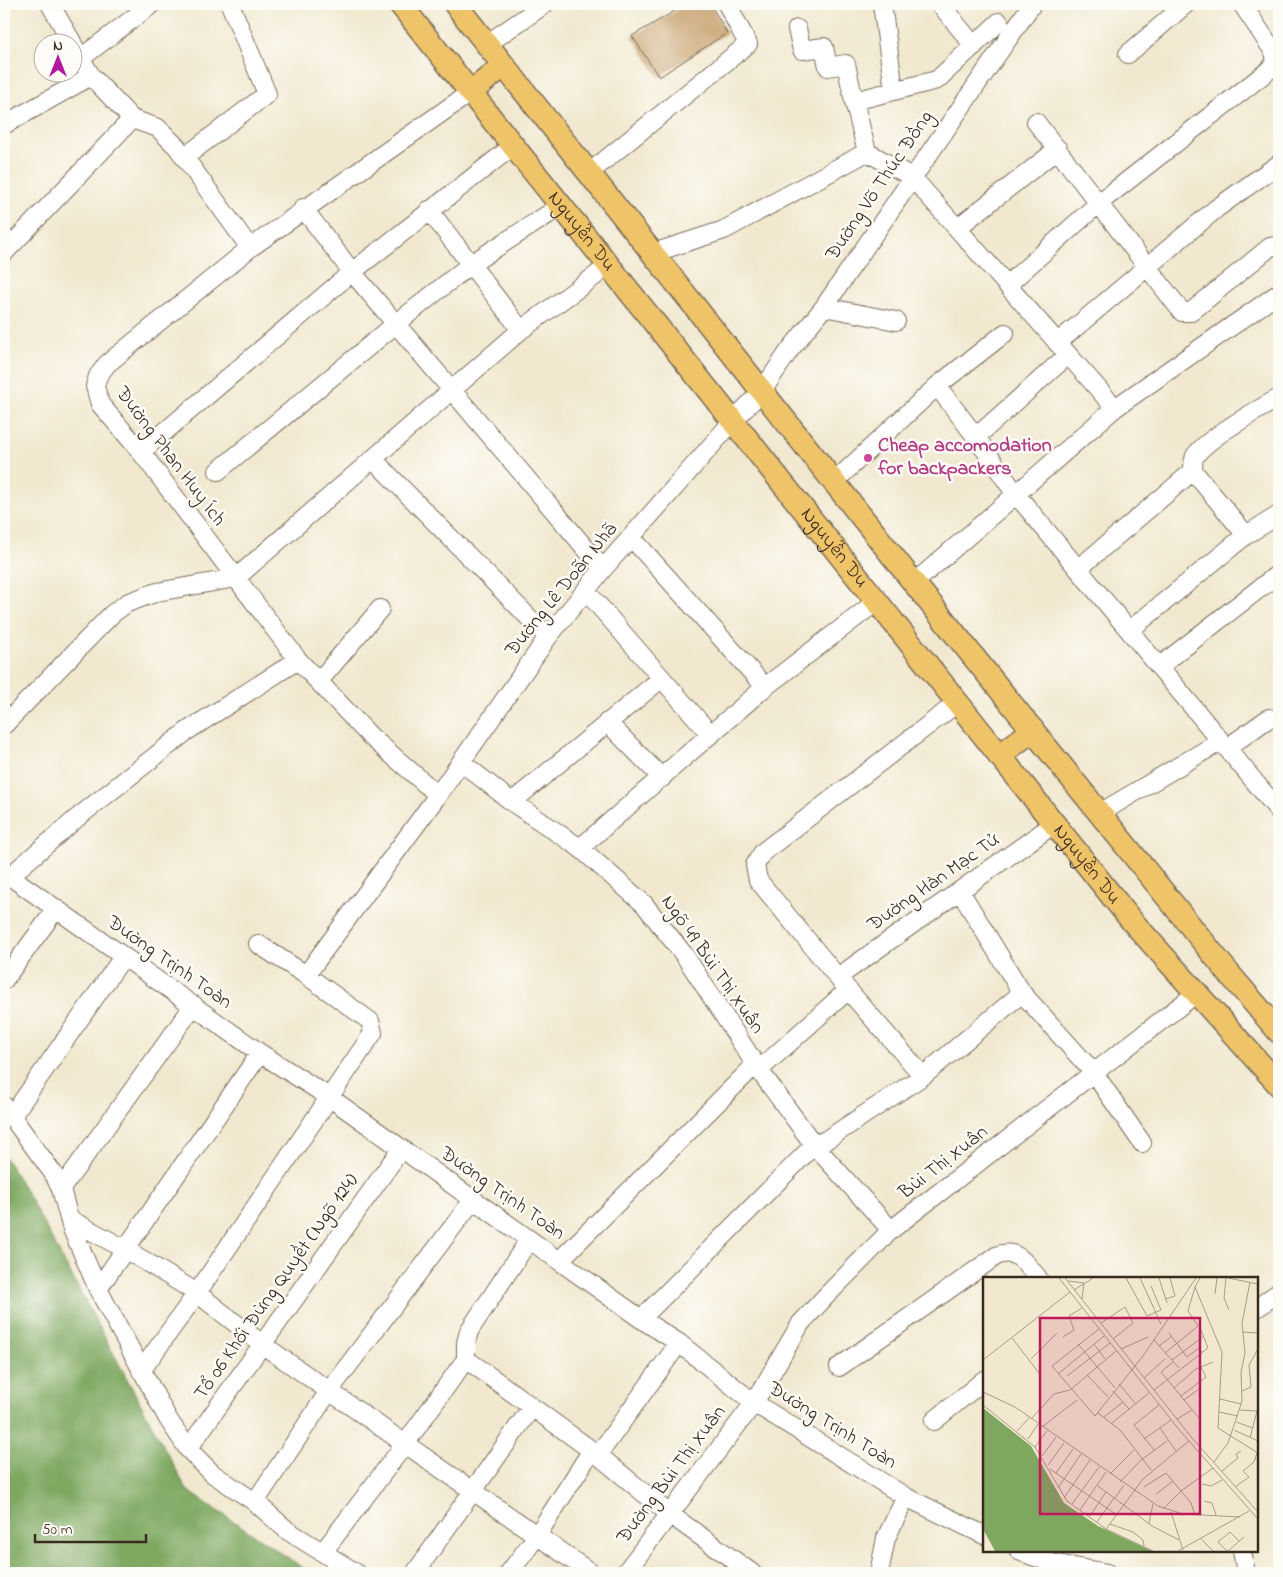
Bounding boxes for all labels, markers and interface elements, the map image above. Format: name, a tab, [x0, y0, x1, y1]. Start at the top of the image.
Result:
north arrow	[32, 32, 82, 82]
text: N	[53, 36, 63, 57]
street label: Đường Võ Thúc Đồng	[818, 105, 942, 268]
street label: Nguyễn Du	[540, 185, 623, 278]
street label: Đường Phan Huy Ích	[106, 380, 232, 533]
place label: Cheap accomodation for backpackers	[877, 432, 1052, 484]
marker: Cheap accomodation for backpackers	[862, 452, 874, 464]
street label: Nguyễn Du	[793, 502, 875, 594]
street label: Đường Lê Doãn Nhã	[498, 517, 626, 665]
street label: Nguyễn Du	[1046, 818, 1128, 911]
street label: Đường Hàn Mạc Tử	[861, 827, 1007, 941]
street label: Ngõ 49 Bùi Thị Xuân	[652, 890, 771, 1041]
street label: Đường Trịnh Toàn	[99, 908, 238, 1018]
street label: Bùi Thị Xuân	[892, 1119, 995, 1208]
street label: Đường Trịnh Toàn	[432, 1139, 571, 1249]
street label: Tổ 06 Khối Đừng Quyềt (Ngõ 124)	[188, 1168, 367, 1406]
inset map	[983, 1277, 1258, 1552]
street label: Đường Trịnh Toàn	[761, 1374, 902, 1478]
street label: Đường Bùi Thị Xuân	[610, 1400, 735, 1552]
scale bar	[35, 1512, 146, 1544]
text: 50 m	[42, 1519, 73, 1541]

